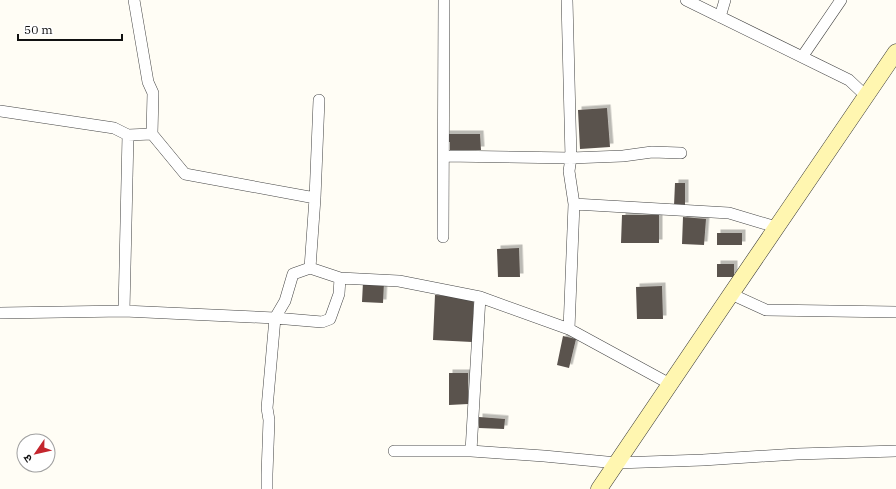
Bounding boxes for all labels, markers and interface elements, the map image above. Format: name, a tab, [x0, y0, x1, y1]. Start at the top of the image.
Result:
scale bar	[18, 16, 122, 42]
text: 50 m	[24, 22, 53, 37]
north arrow	[16, 433, 56, 473]
text: उ	[20, 452, 35, 465]

